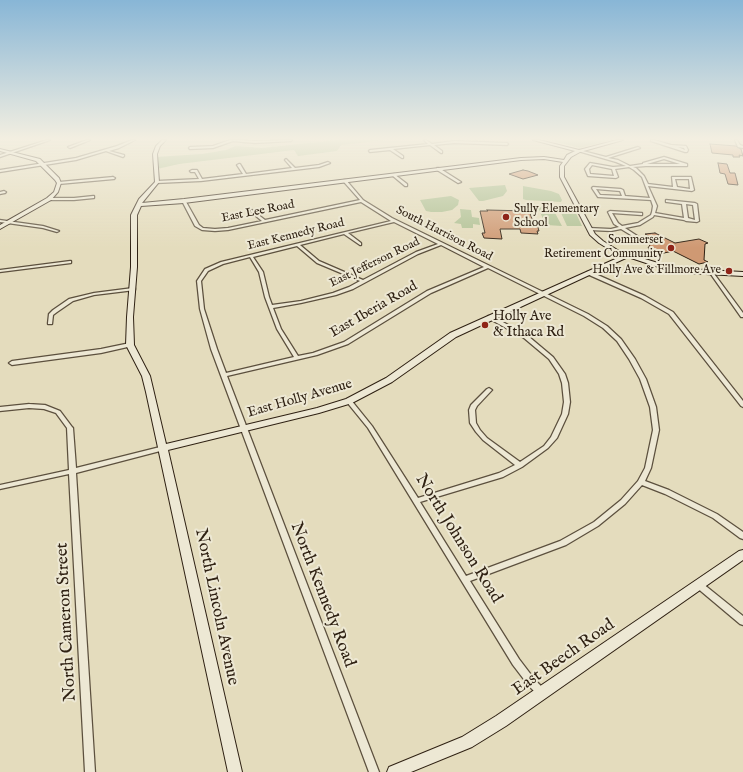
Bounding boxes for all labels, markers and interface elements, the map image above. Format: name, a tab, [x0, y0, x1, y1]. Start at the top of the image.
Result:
street label: East Lee Road	[220, 198, 296, 226]
street label: South Harrison Road	[393, 203, 495, 265]
place label: Sully Elementary School	[514, 203, 599, 231]
marker: Sully Elementary School	[501, 212, 511, 222]
street label: East Kennedy Road	[246, 216, 346, 254]
place label: Sommerset Retirement Community	[544, 234, 663, 262]
street label: East Jefferson Road	[328, 235, 422, 291]
marker: Sommerset Retirement Community	[666, 243, 676, 253]
place label: Holly Ave & Fillmore Ave	[592, 264, 721, 278]
marker: Holly Ave & Fillmore Ave	[724, 266, 734, 276]
street label: East Iberia Road	[327, 278, 421, 342]
place label: Holly Ave & Ithaca Rd	[493, 309, 564, 342]
marker: Holly Ave & Ithaca Rd	[480, 320, 490, 330]
street label: East Holly Avenue	[246, 376, 354, 422]
street label: North Johnson Road	[410, 471, 506, 607]
street label: North Kennedy Road	[285, 520, 359, 670]
street label: North Lincoln Avenue	[189, 527, 243, 687]
street label: North Cameron Street	[53, 542, 81, 702]
street label: East Beech Road	[509, 615, 619, 701]

